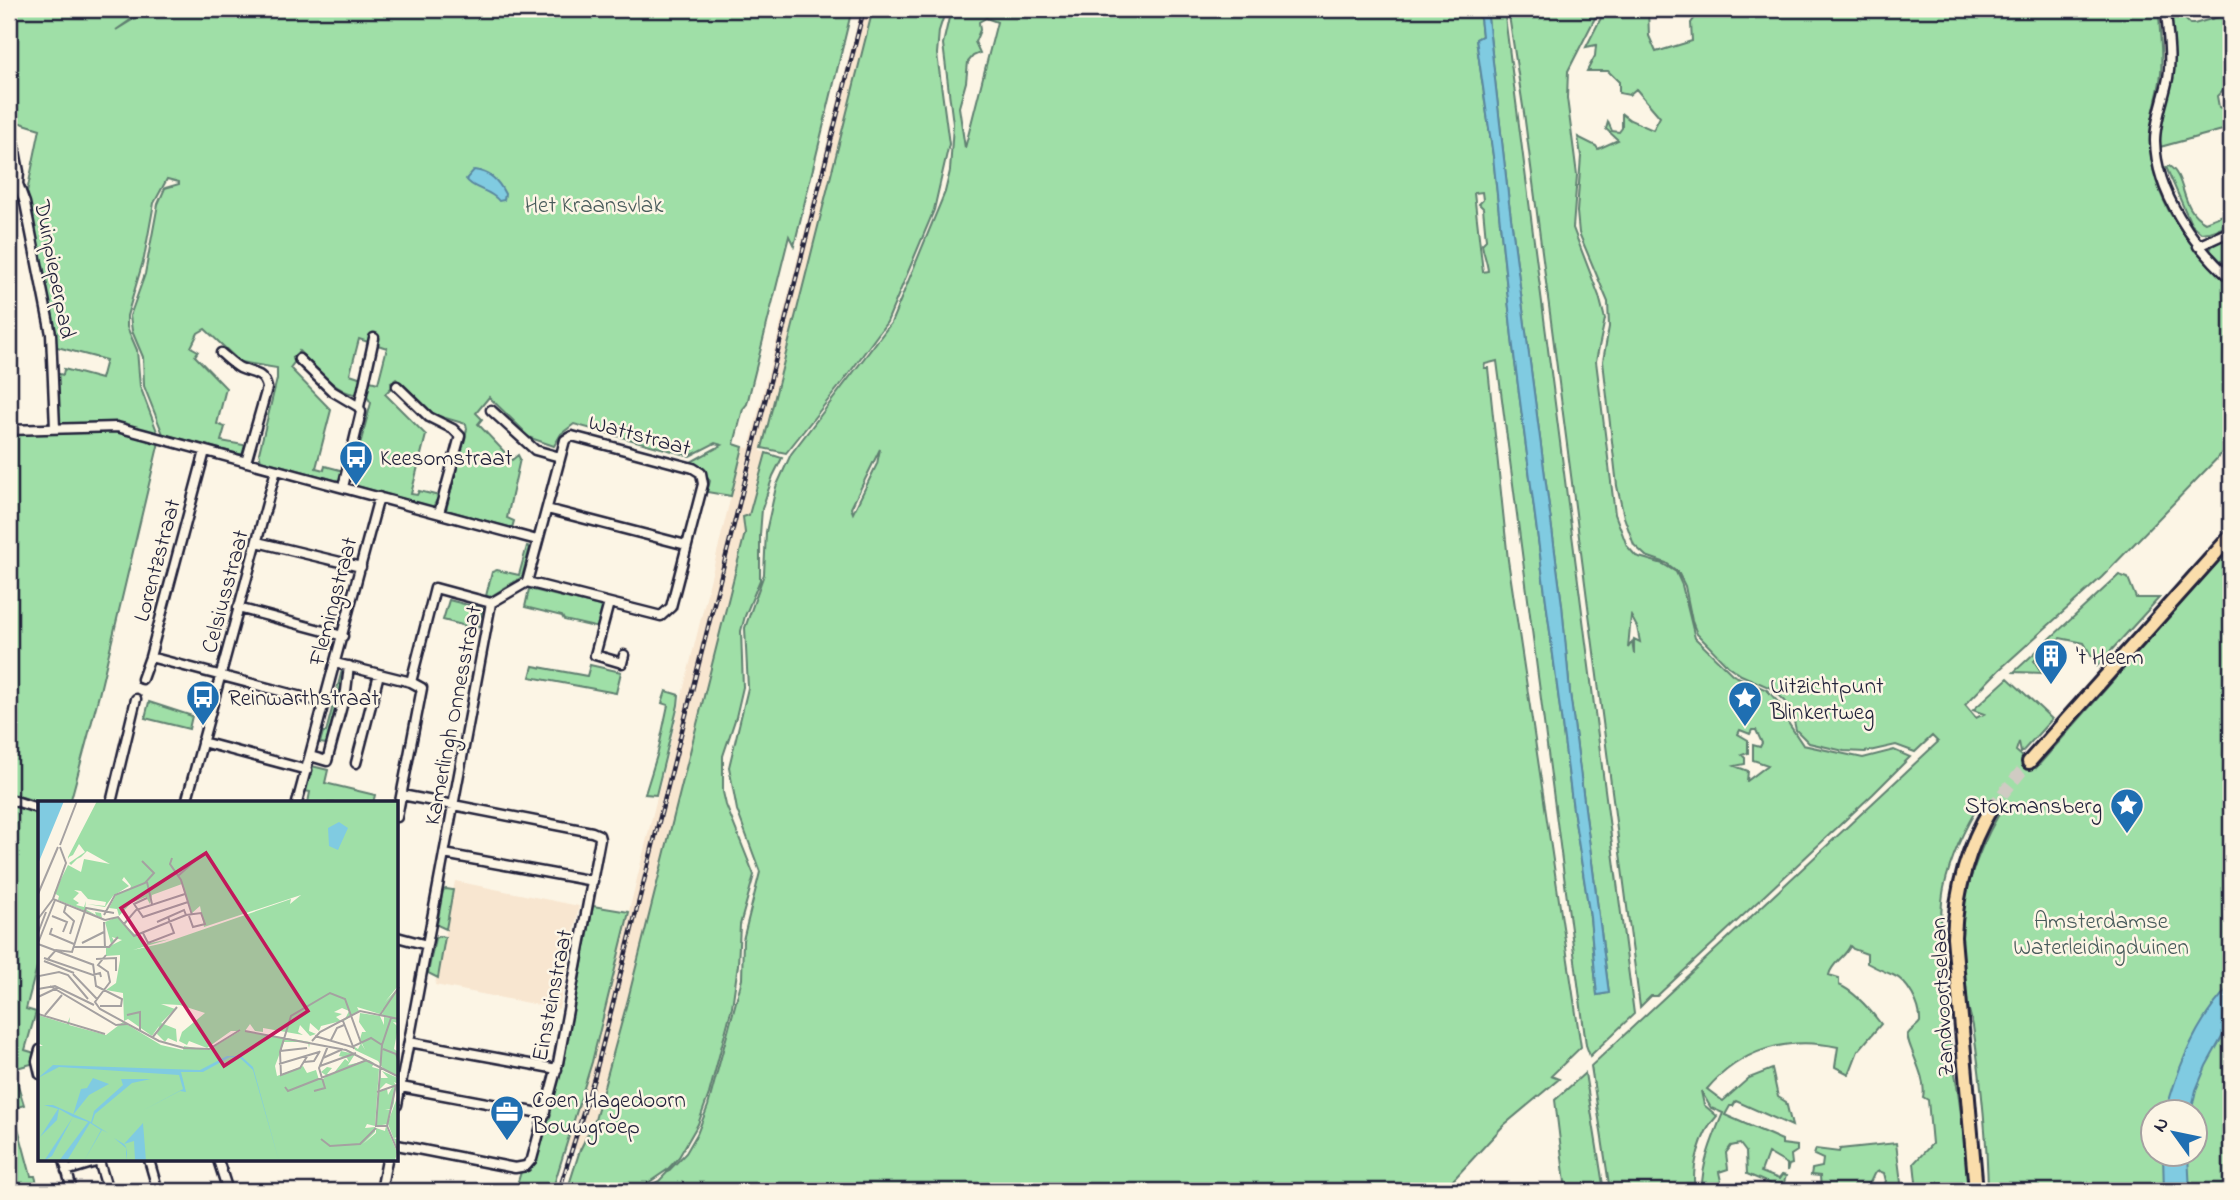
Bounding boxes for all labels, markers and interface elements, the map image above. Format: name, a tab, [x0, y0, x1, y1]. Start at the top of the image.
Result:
park label: Het Kraansvlak	[525, 190, 664, 223]
street label: Duinpieperpad	[24, 197, 83, 342]
street label: Wattstraat	[584, 407, 695, 466]
bus stop icon: Keesomstraat	[337, 438, 375, 487]
place label: Keesomstraat	[380, 443, 513, 476]
street label: Lorentzstraat	[126, 495, 191, 626]
street label: Celsiusstraat	[194, 526, 259, 657]
street label: Flemingstraat	[301, 533, 368, 671]
street label: Kamerlingh Onnesstraat	[417, 602, 493, 828]
building icon: 't Heem	[2032, 637, 2070, 686]
place label: 't Heem	[2076, 642, 2144, 675]
place label: Uitzichtpunt Blinkertweg	[1769, 671, 1884, 731]
bus stop icon: Reinwarthstraat	[184, 678, 222, 727]
place icon: Uitzichtpunt Blinkertweg	[1726, 679, 1764, 728]
place label: Reinwarthstraat	[228, 683, 379, 716]
place icon: Stokmansberg	[2108, 786, 2146, 835]
place label: Stokmansberg	[1965, 791, 2102, 825]
inset map	[38, 801, 399, 1162]
park label: Amsterdamse Waterleidingduinen	[2013, 906, 2189, 966]
street label: Zandvoortselaan	[1923, 916, 1964, 1077]
street label: Einsteinstraat	[524, 926, 582, 1064]
place label: Coen Hagedoorn Bouwgroep	[531, 1085, 686, 1145]
office icon: Coen Hagedoorn Bouwgroep	[488, 1093, 526, 1142]
north arrow	[2138, 1098, 2208, 1168]
text: N	[2147, 1112, 2177, 1138]

